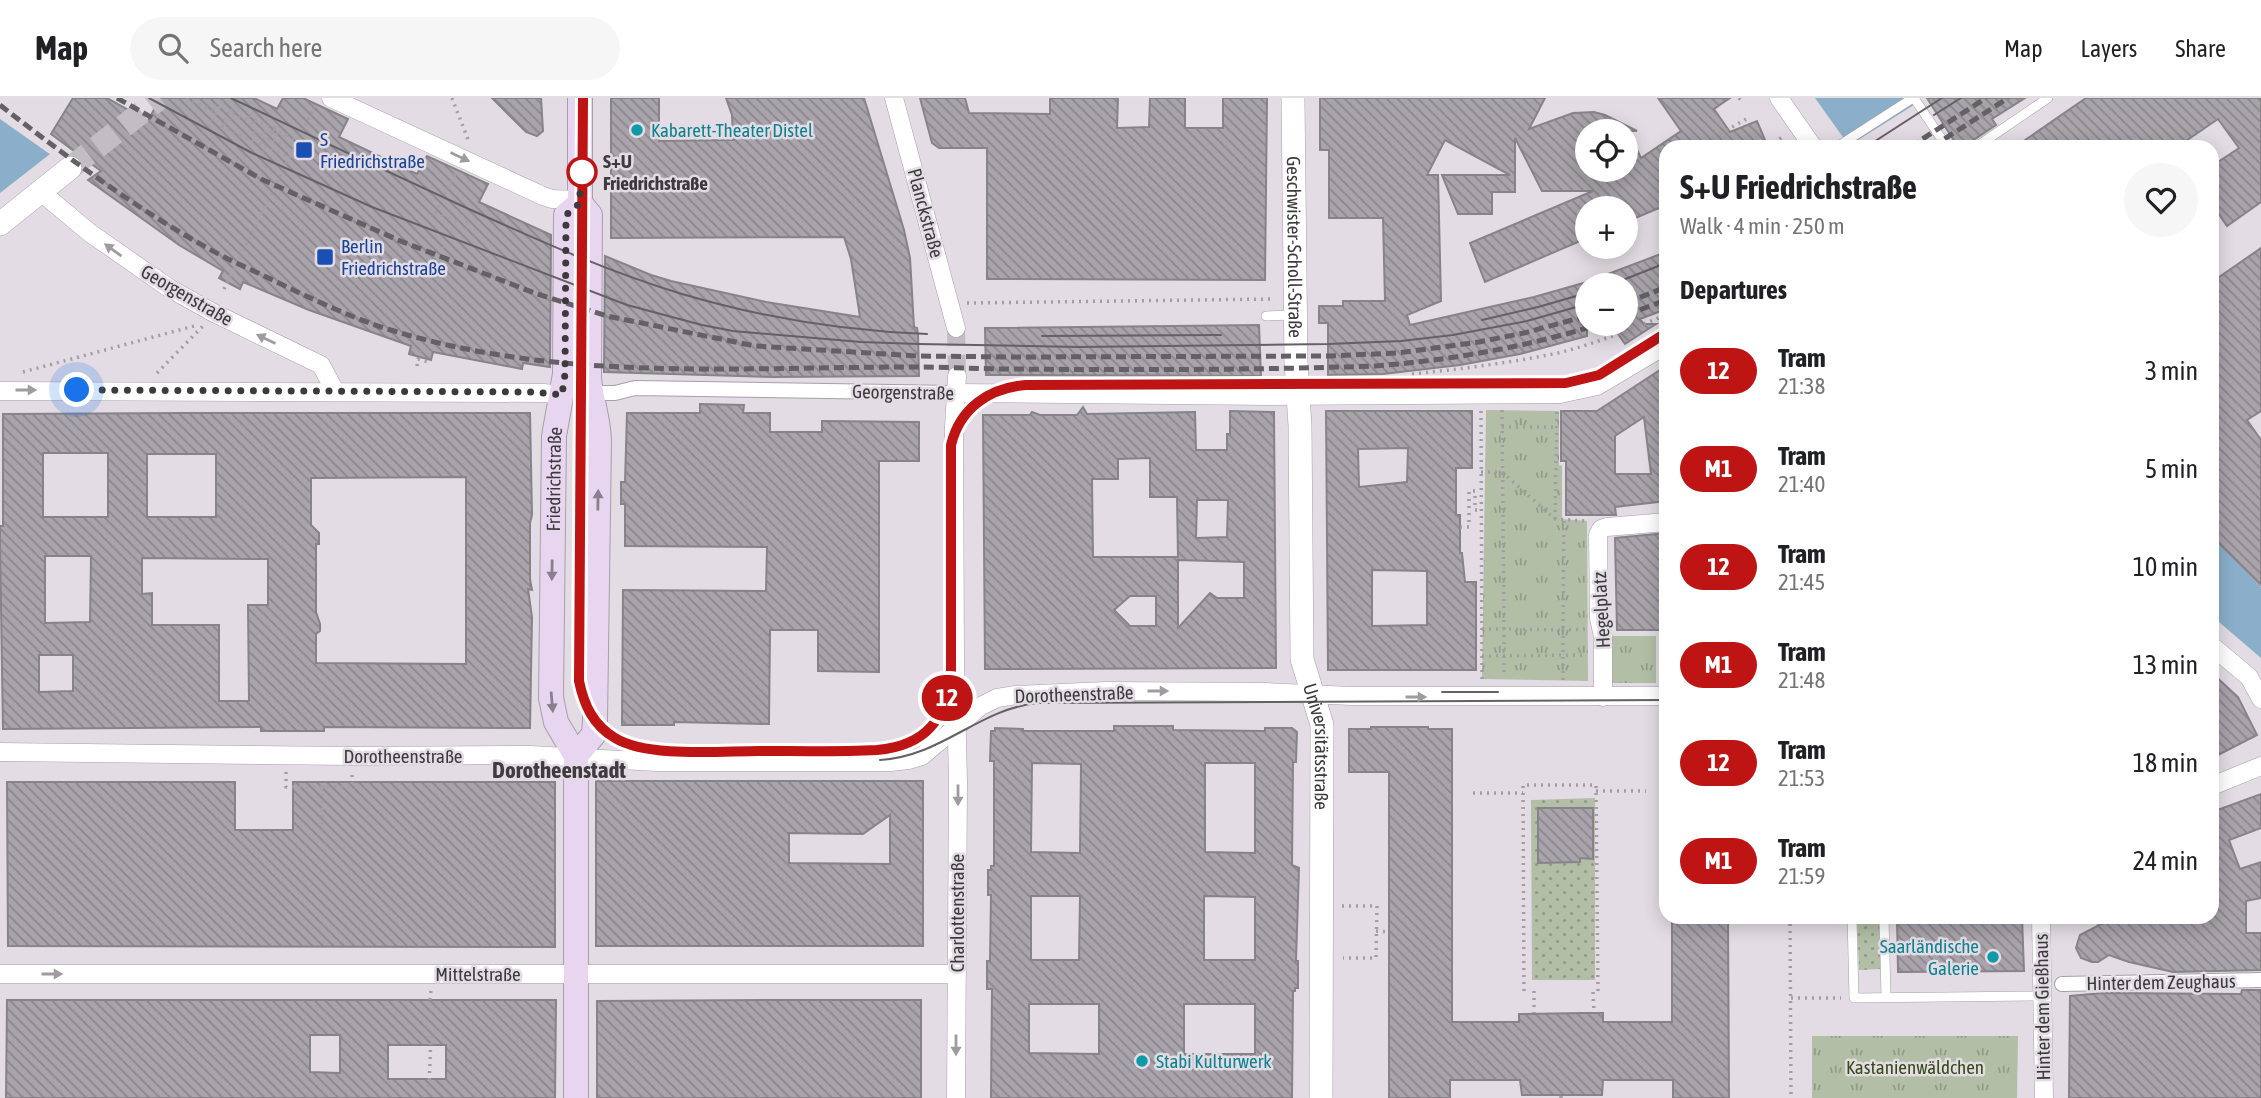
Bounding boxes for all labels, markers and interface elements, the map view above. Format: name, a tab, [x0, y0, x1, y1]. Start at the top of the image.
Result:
search box	[130, 17, 620, 80]
text: Map	[35, 29, 88, 67]
icon: search	[154, 29, 192, 67]
text: Search here	[210, 33, 322, 63]
text: Map	[2004, 35, 2043, 62]
text: Layers	[2081, 35, 2137, 62]
text: Share	[2175, 35, 2226, 62]
place label: Kabarett-Theater Distel	[651, 119, 813, 141]
map controls	[1575, 119, 1638, 336]
button: locate	[1575, 119, 1638, 182]
marker: Kabarett-Theater Distel	[629, 122, 645, 138]
place label: S Friedrichstraße	[320, 128, 425, 172]
marker: S Friedrichstraße	[294, 140, 314, 160]
place label: S+U Friedrichstraße	[603, 150, 708, 194]
one-way arrow	[450, 151, 470, 163]
street label: Geschwister-Scholl-Straße	[1283, 156, 1307, 338]
marker: S+U Friedrichstraße	[567, 157, 597, 187]
button: heart	[2124, 163, 2198, 237]
street label: Planckstraße	[904, 166, 948, 260]
text: S+U Friedrichstraße	[1680, 168, 1917, 206]
button: +	[1575, 196, 1638, 259]
text: Walk · 4 min · 250 m	[1680, 213, 1844, 239]
place label: Berlin Friedrichstraße	[341, 235, 446, 279]
one-way arrow	[104, 243, 122, 257]
marker: Berlin Friedrichstraße	[315, 247, 335, 267]
street label: Georgenstraße	[137, 260, 237, 330]
button: −	[1575, 273, 1638, 336]
text: Departures	[1680, 275, 1787, 305]
one-way arrow	[256, 333, 276, 345]
text: Tram	[1778, 343, 1826, 373]
text: 3 min	[2145, 356, 2198, 386]
text: 12	[1707, 357, 1730, 384]
your location	[59, 372, 94, 407]
text: 21:38	[1778, 373, 1825, 399]
street label: Georgenstraße	[852, 380, 954, 404]
one-way arrow	[16, 384, 38, 396]
street label: Friedrichstraße	[542, 425, 566, 532]
text: Tram	[1778, 441, 1826, 471]
text: 5 min	[2145, 454, 2198, 484]
text: M1	[1705, 455, 1732, 482]
text: 21:40	[1778, 471, 1825, 497]
one-way arrow	[593, 489, 604, 511]
text: Tram	[1778, 539, 1826, 569]
text: 10 min	[2133, 552, 2198, 582]
text: 12	[1707, 553, 1730, 580]
one-way arrow	[546, 559, 558, 581]
text: 21:45	[1778, 569, 1825, 595]
street label: Hegelplatz	[1588, 571, 1614, 649]
text: Tram	[1778, 637, 1826, 667]
text: 13 min	[2133, 650, 2198, 680]
text: M1	[1705, 651, 1732, 678]
text: 21:48	[1778, 667, 1825, 693]
line badge: 12	[916, 675, 978, 721]
street label: Universitätsstraße	[1299, 680, 1333, 810]
street label: Dorotheenstraße	[1014, 681, 1134, 707]
text: 12	[936, 684, 958, 711]
one-way arrow	[1147, 685, 1169, 697]
one-way arrow	[547, 691, 558, 713]
one-way arrow	[1405, 691, 1427, 703]
text: Tram	[1778, 735, 1826, 765]
street label: Dorotheenstraße	[344, 745, 462, 767]
text: 18 min	[2133, 748, 2198, 778]
text: 12	[1707, 749, 1730, 776]
district label: Dorotheenstadt	[492, 757, 626, 783]
text: 21:53	[1778, 765, 1825, 791]
one-way arrow	[952, 785, 964, 807]
text: Tram	[1778, 833, 1826, 863]
text: 24 min	[2133, 846, 2198, 876]
text: M1	[1705, 847, 1732, 874]
street label: Charlottenstraße	[946, 854, 968, 972]
text: 21:59	[1778, 863, 1825, 889]
street label: Hinter dem Gießhaus	[2030, 933, 2054, 1080]
place label: Saarländische Galerie	[1880, 935, 1979, 979]
marker: Saarländische Galerie	[1985, 949, 2001, 965]
street label: Mittelstraße	[435, 963, 521, 985]
one-way arrow	[41, 968, 63, 980]
street label: Hinter dem Zeughaus	[2086, 970, 2236, 994]
one-way arrow	[950, 1034, 962, 1056]
place label: Stabi Kulturwerk	[1156, 1050, 1272, 1072]
marker: Stabi Kulturwerk	[1134, 1053, 1150, 1069]
park label: Kastanienwäldchen	[1846, 1056, 1984, 1078]

